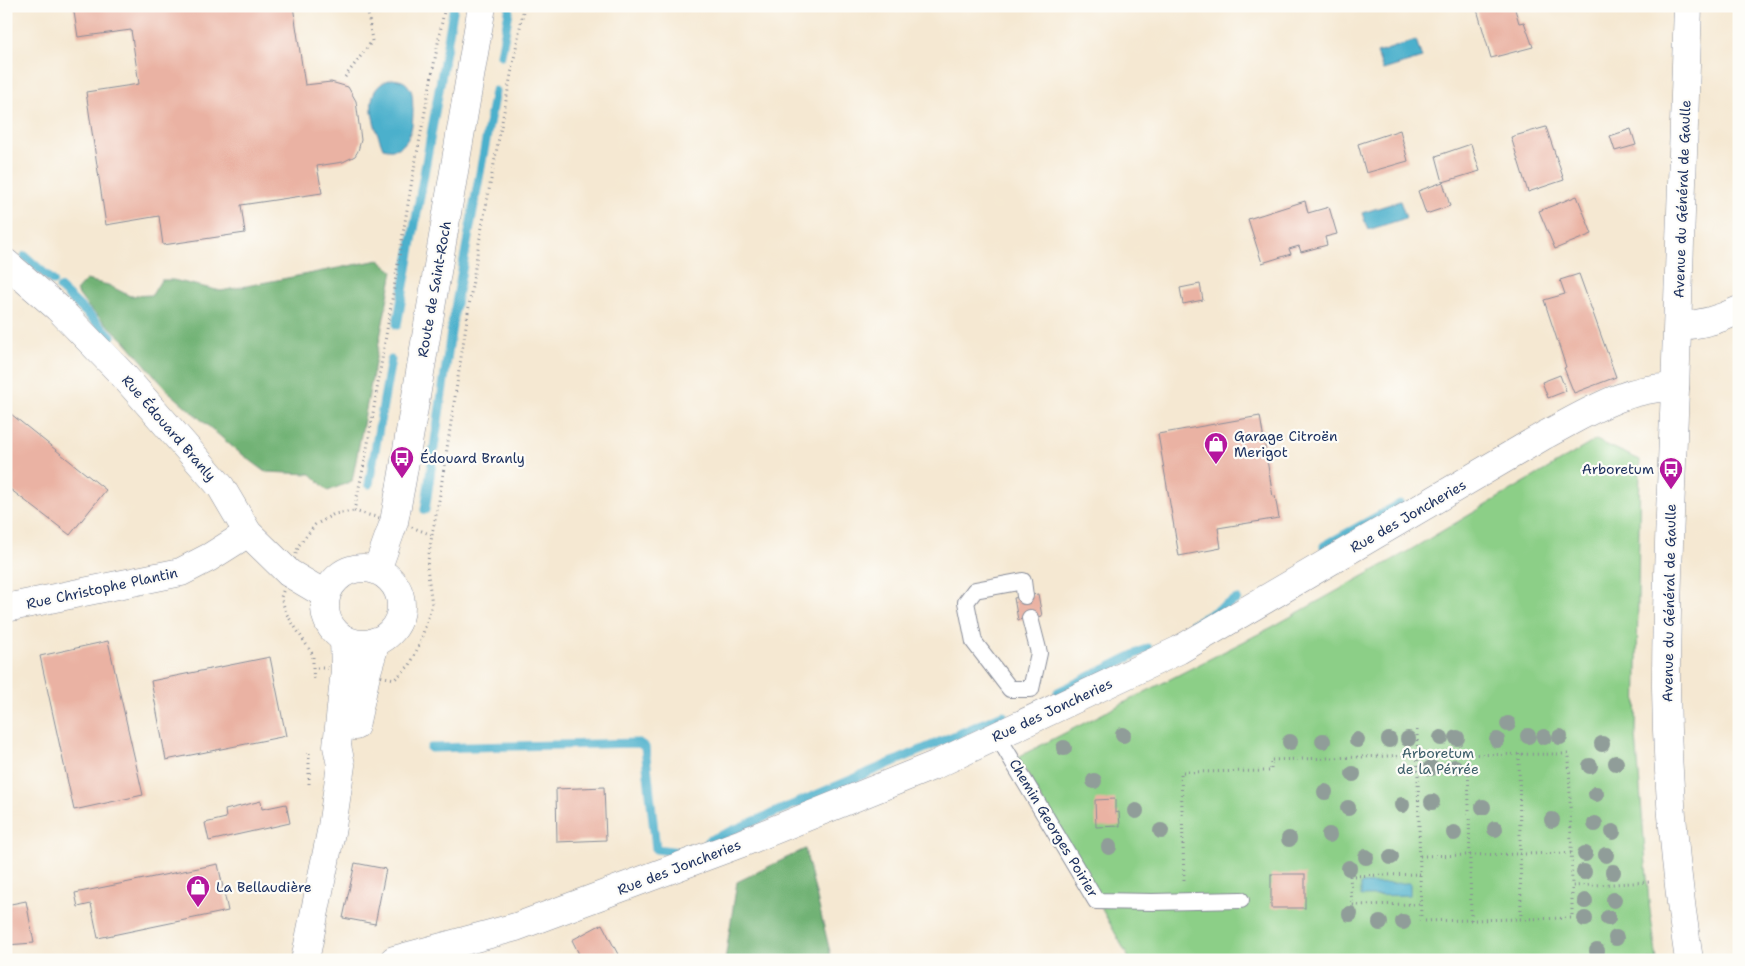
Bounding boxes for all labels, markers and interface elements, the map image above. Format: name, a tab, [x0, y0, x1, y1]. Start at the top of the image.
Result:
street label: Avenue du Général de Gaulle	[1670, 99, 1694, 298]
street label: Route de Saint-Roch	[413, 219, 455, 359]
street label: Rue Édouard Branly	[118, 371, 220, 485]
place label: Garage Citroën Merigot	[1234, 427, 1338, 461]
shop icon: Garage Citroën Merigot	[1203, 431, 1229, 465]
bus stop icon: Édouard Branly	[389, 445, 415, 479]
place label: Édouard Branly	[420, 449, 525, 467]
bus stop icon: Arboretum	[1658, 456, 1684, 490]
place label: Arboretum	[1582, 460, 1654, 478]
street label: Rue des Joncheries	[1347, 475, 1469, 557]
street label: Avenue du Général de Gaulle	[1658, 504, 1680, 702]
street label: Rue Christophe Plantin	[25, 563, 180, 613]
street label: Rue des Joncheries	[989, 674, 1115, 746]
park label: Arboretum de la Pérrée	[1397, 744, 1479, 778]
street label: Chemin Georges Poirier	[1006, 756, 1103, 901]
street label: Rue des Joncheries	[615, 835, 743, 899]
shop icon: La Bellaudière	[185, 874, 211, 908]
place label: La Bellaudière	[216, 878, 312, 896]

